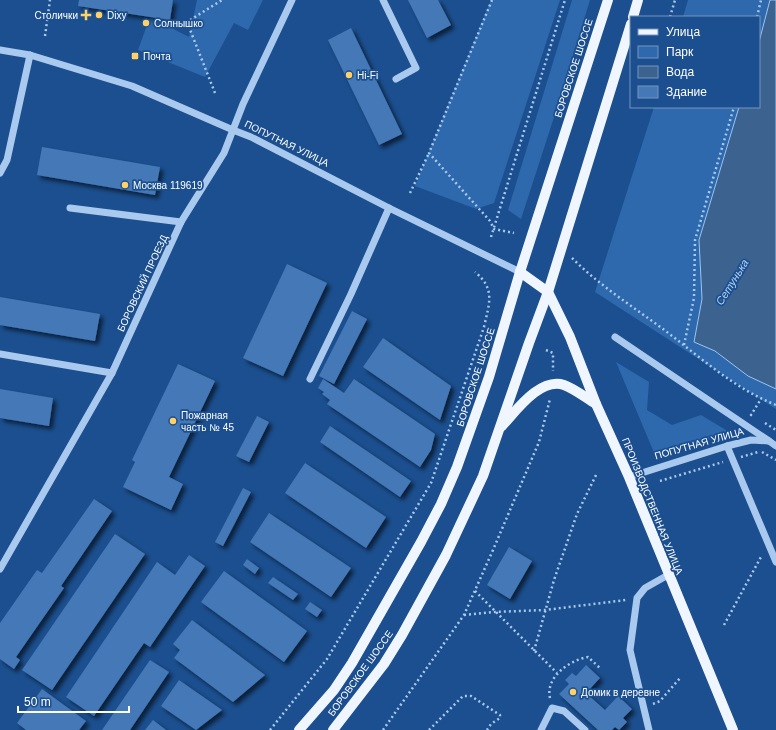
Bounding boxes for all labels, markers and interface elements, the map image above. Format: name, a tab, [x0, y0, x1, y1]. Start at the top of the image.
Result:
place label: Столички	[34, 10, 78, 21]
marker: Столички	[81, 10, 91, 20]
marker: Dixy	[94, 10, 104, 20]
place label: Dixy	[107, 10, 126, 21]
legend	[630, 16, 760, 108]
street label: БОРОВСКОЕ ШОССЕ	[552, 17, 595, 119]
marker: Солнышко	[141, 18, 151, 28]
place label: Солнышко	[154, 18, 204, 29]
text: Улица	[666, 25, 700, 39]
text: Парк	[666, 45, 694, 59]
marker: Почта	[130, 51, 140, 61]
place label: Почта	[143, 51, 171, 62]
text: Вода	[666, 65, 694, 79]
marker: Hi-Fi	[344, 70, 354, 80]
place label: Hi-Fi	[357, 70, 378, 81]
text: Здание	[666, 85, 707, 99]
street label: ПОПУТНАЯ УЛИЦА	[243, 118, 331, 169]
marker: Москва 119619	[120, 180, 130, 190]
place label: Москва 119619	[133, 180, 203, 191]
street label: БОРОВСКИЙ ПРОЕЗД	[114, 232, 170, 333]
water label: Сетунька	[713, 257, 751, 307]
street label: БОРОВСКОЕ ШОССЕ	[454, 326, 497, 428]
place label: Пожарная часть № 45	[181, 410, 234, 433]
marker: Пожарная часть № 45	[168, 416, 178, 426]
street label: ПОПУТНАЯ УЛИЦА	[653, 425, 745, 461]
street label: ПРОИЗВОДСТВЕННАЯ УЛИЦА	[620, 436, 685, 577]
street label: БОРОВСКОЕ ШОССЕ	[326, 628, 395, 718]
marker: Домик в деревне	[568, 687, 578, 697]
place label: Домик в деревне	[581, 687, 661, 698]
scale bar	[18, 688, 129, 714]
text: 50 m	[24, 695, 51, 709]

